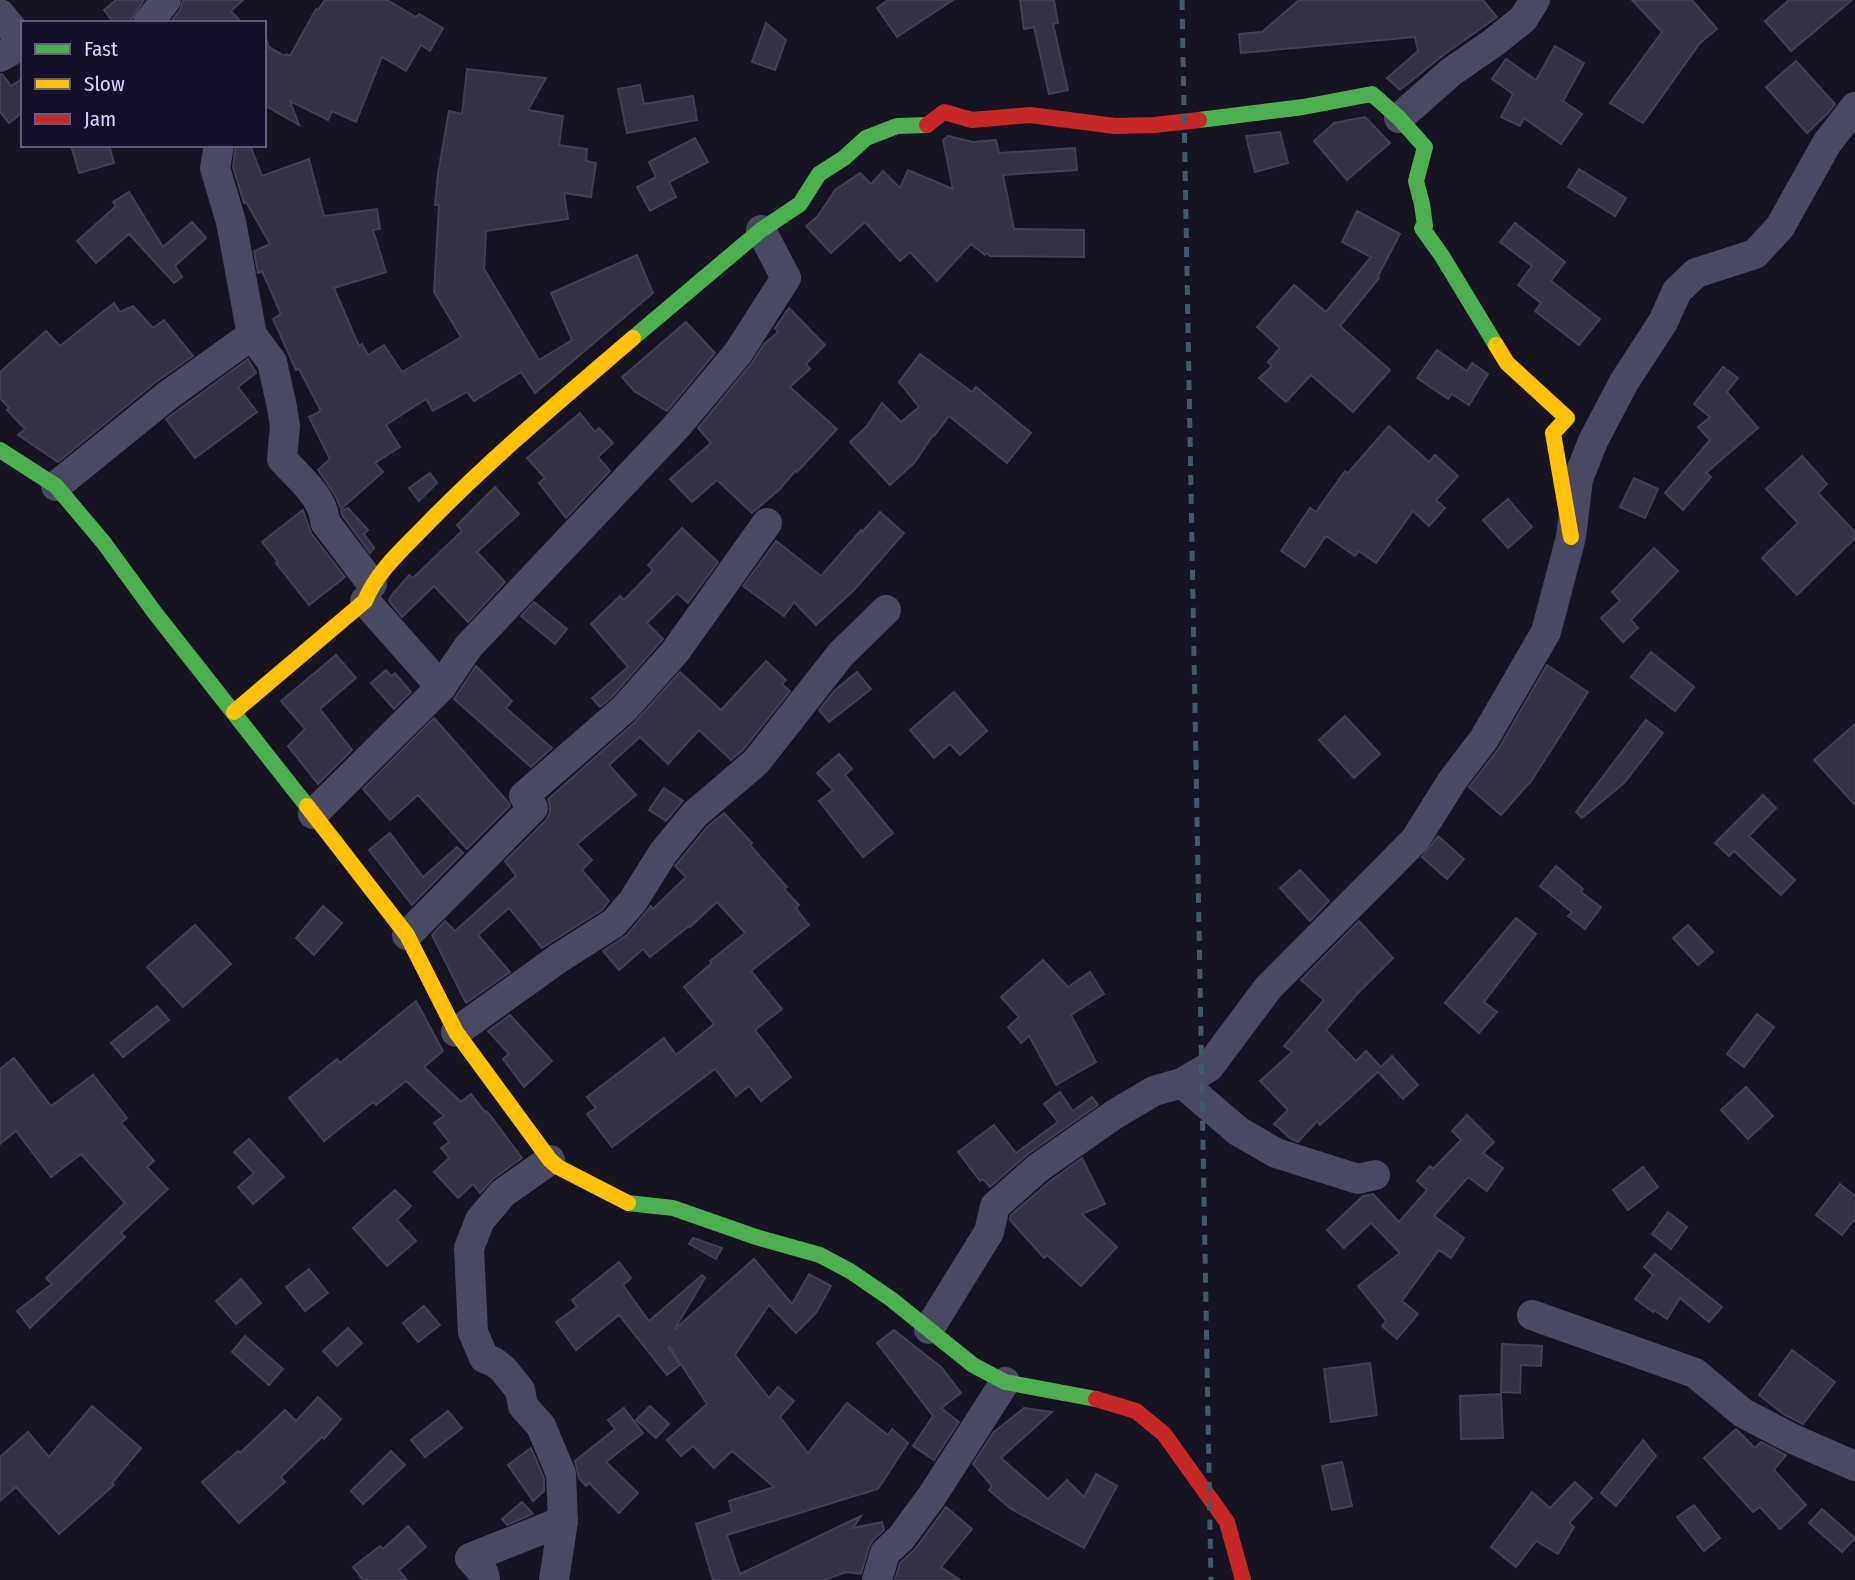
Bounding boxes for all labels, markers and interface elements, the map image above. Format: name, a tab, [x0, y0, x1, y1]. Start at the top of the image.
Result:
legend	[21, 21, 266, 147]
text: Fast	[84, 36, 118, 62]
text: Slow	[84, 71, 125, 97]
text: Jam	[84, 106, 116, 132]

